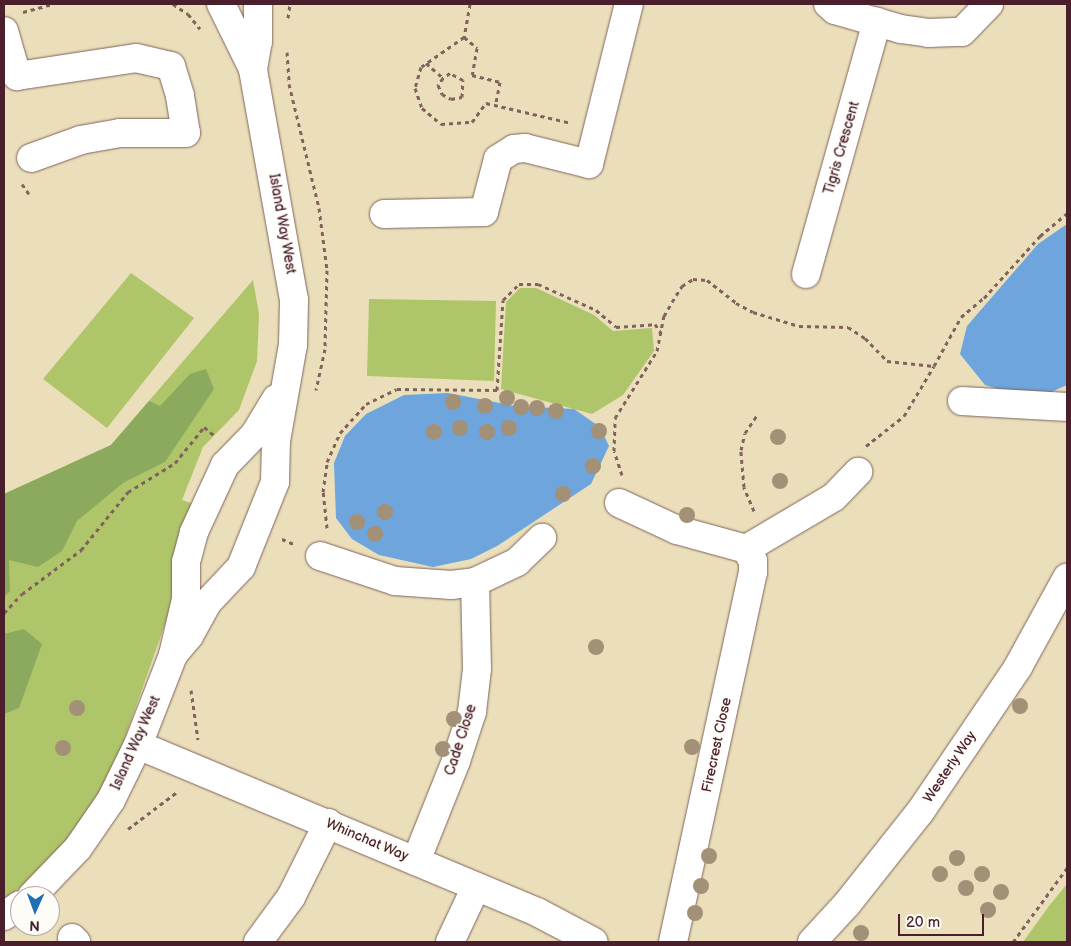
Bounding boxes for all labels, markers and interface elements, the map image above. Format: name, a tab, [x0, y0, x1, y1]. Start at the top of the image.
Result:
street label: Tigris Crescent	[821, 99, 863, 197]
street label: Island Way West	[265, 172, 299, 276]
street label: Island Way West	[107, 692, 165, 794]
street label: Firecrest Close	[699, 696, 735, 794]
street label: Cade Close	[442, 702, 480, 778]
street label: Westerly Way	[920, 728, 980, 806]
street label: Whinchat Way	[323, 815, 411, 865]
north arrow	[10, 886, 60, 936]
scale bar	[901, 904, 987, 936]
text: 20 m	[906, 913, 940, 932]
text: N	[29, 917, 40, 934]

